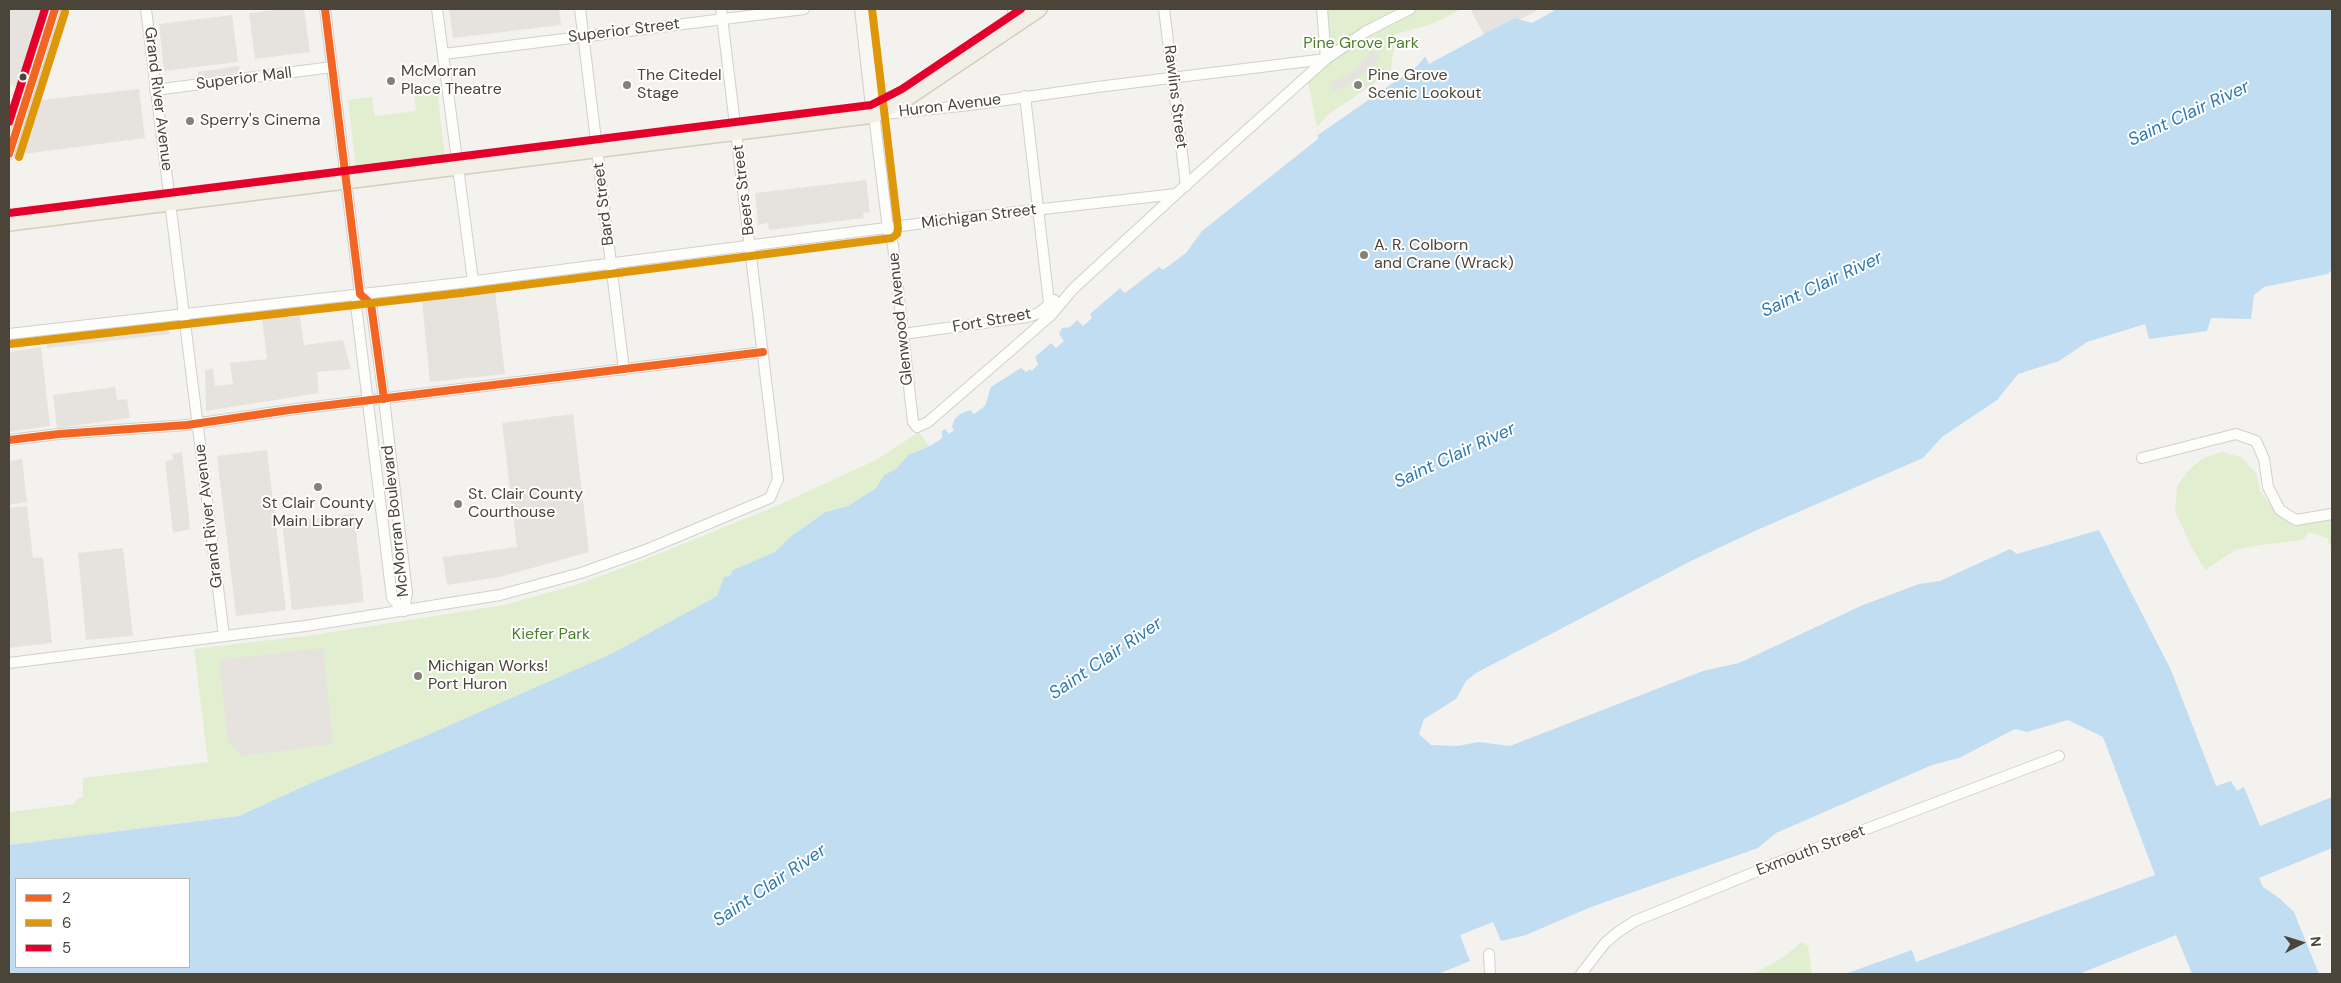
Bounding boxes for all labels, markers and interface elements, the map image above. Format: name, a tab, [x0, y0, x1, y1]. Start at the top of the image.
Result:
street label: Superior Street	[567, 15, 681, 47]
street label: Grand River Avenue	[140, 26, 176, 172]
park label: Pine Grove Park	[1303, 34, 1419, 54]
street label: Rawlins Street	[1159, 44, 1191, 150]
place label: McMorran Place Theatre	[401, 62, 502, 100]
street label: Superior Mall	[195, 64, 293, 94]
place label: The Citedel Stage	[637, 66, 722, 104]
place label: Pine Grove Scenic Lookout	[1368, 66, 1481, 104]
unlabelled marker	[18, 72, 28, 82]
marker: McMorran Place Theatre	[385, 75, 397, 87]
water label: Saint Clair River	[2125, 76, 2253, 152]
marker: The Citedel Stage	[621, 79, 633, 91]
marker: Pine Grove Scenic Lookout	[1352, 79, 1364, 91]
street label: Huron Avenue	[898, 90, 1002, 122]
place label: Sperry's Cinema	[200, 111, 320, 131]
marker: Sperry's Cinema	[184, 115, 196, 127]
street label: Beers Street	[729, 143, 759, 237]
street label: Bard Street	[589, 161, 619, 247]
street label: Michigan Street	[920, 200, 1038, 234]
place label: A. R. Colborn and Crane (Wrack)	[1374, 236, 1514, 274]
water label: Saint Clair River	[1758, 247, 1886, 323]
marker: A. R. Colborn and Crane (Wrack)	[1358, 249, 1370, 261]
street label: Glenwood Avenue	[884, 252, 918, 386]
street label: Fort Street	[951, 305, 1033, 337]
water label: Saint Clair River	[1391, 418, 1519, 494]
street label: Grand River Avenue	[191, 443, 227, 589]
street label: McMorran Boulevard	[378, 444, 414, 598]
marker: St Clair County Main Library	[312, 481, 324, 493]
place label: St. Clair County Courthouse	[468, 485, 583, 523]
place label: St Clair County Main Library	[262, 494, 374, 532]
marker: St. Clair County Courthouse	[452, 498, 464, 510]
water label: Saint Clair River	[1045, 613, 1167, 705]
park label: Kiefer Park	[512, 625, 590, 645]
place label: Michigan Works! Port Huron	[428, 657, 548, 695]
marker: Michigan Works! Port Huron	[412, 670, 424, 682]
street label: Exmouth Street	[1754, 821, 1868, 881]
water label: Saint Clair River	[709, 840, 831, 932]
legend	[15, 878, 190, 968]
text: 2	[62, 888, 71, 908]
text: 6	[62, 913, 71, 933]
north arrow	[2276, 918, 2326, 968]
text: N	[2307, 936, 2325, 948]
text: 5	[62, 938, 71, 958]

